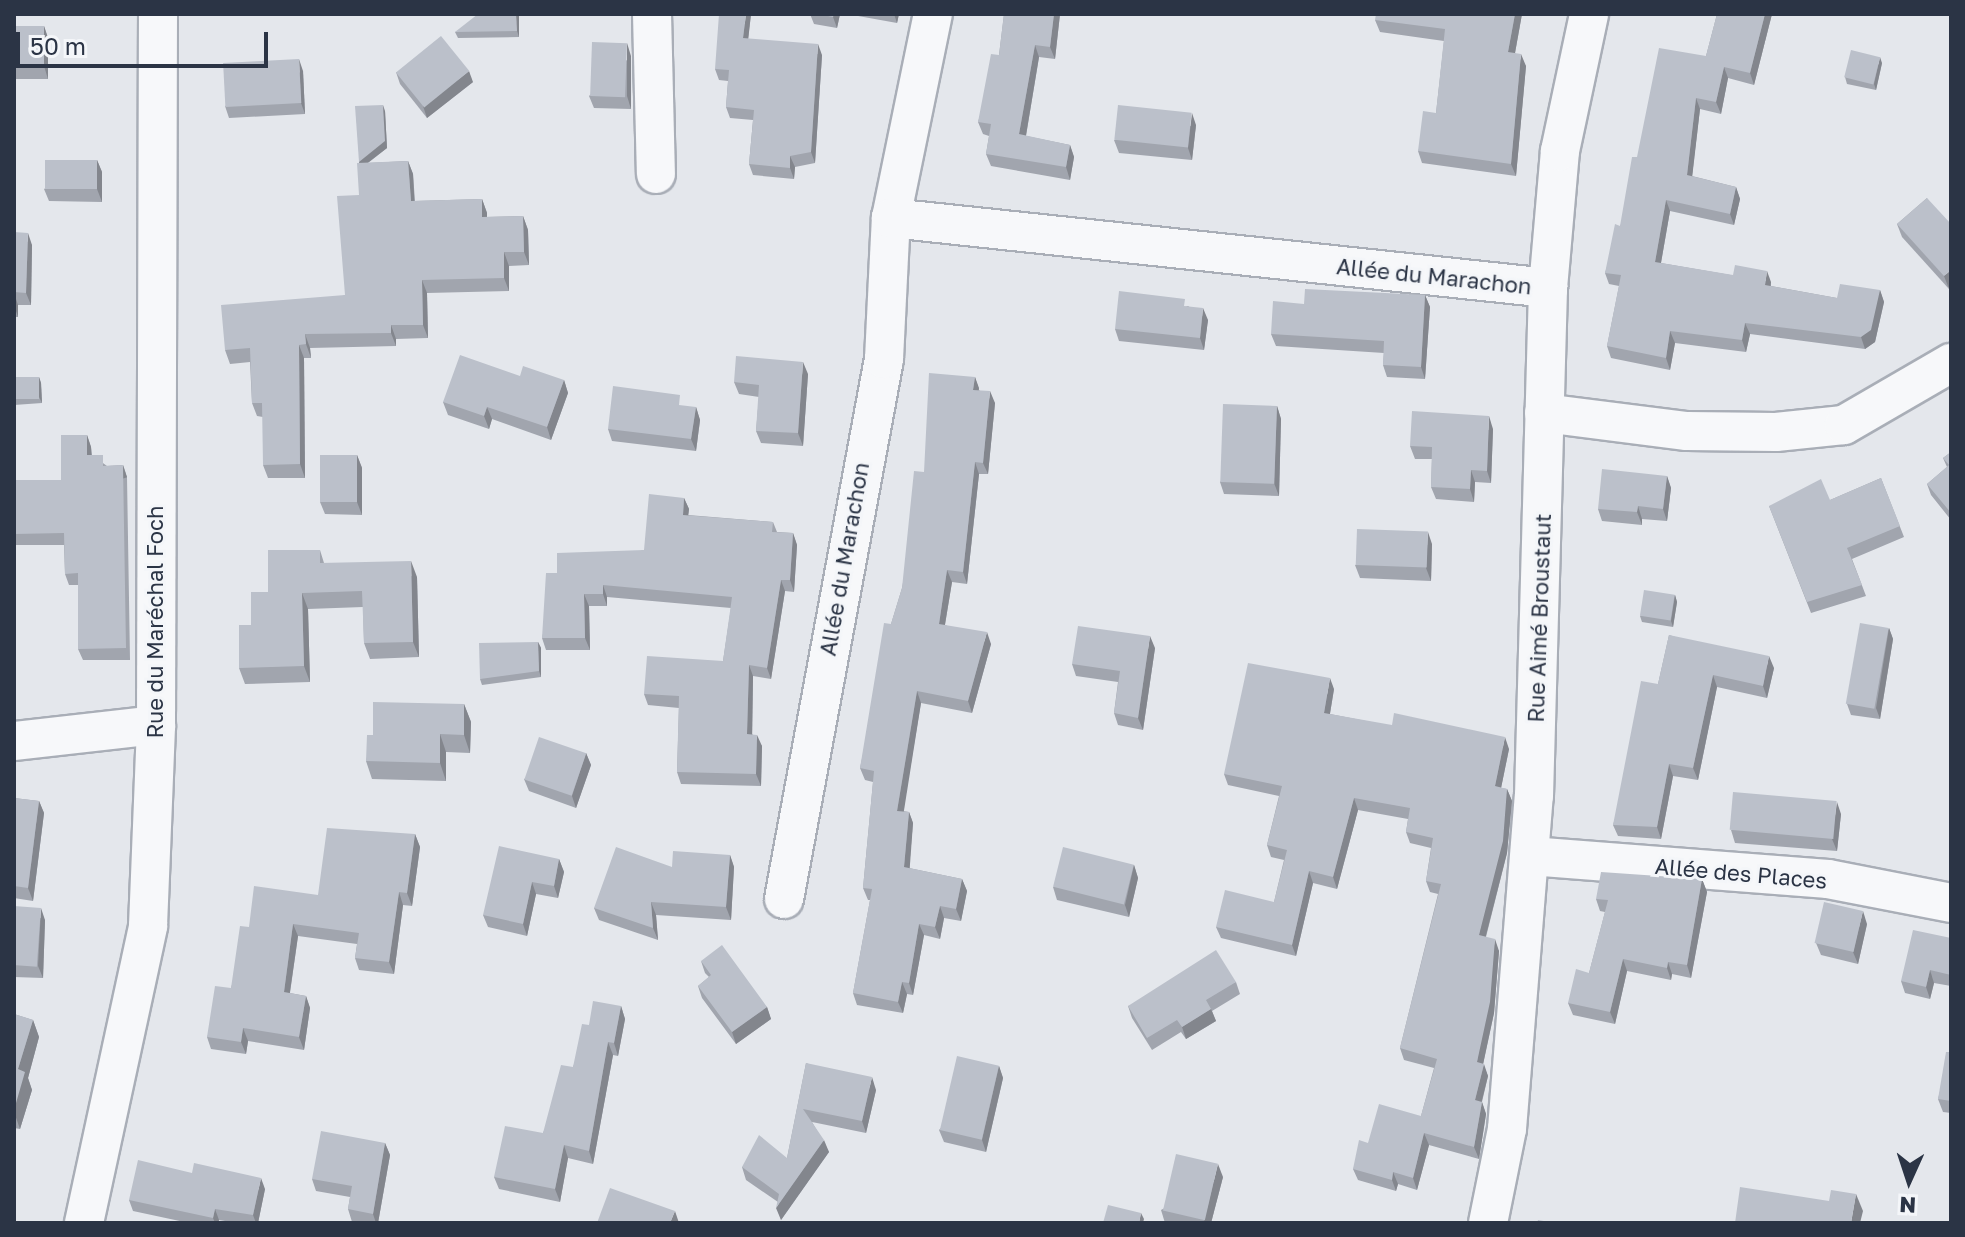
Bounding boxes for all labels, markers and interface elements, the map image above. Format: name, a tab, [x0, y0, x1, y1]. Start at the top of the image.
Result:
scale bar	[20, 16, 272, 66]
text: 50 m	[30, 31, 86, 60]
street label: Allée du Marachon	[1335, 253, 1533, 299]
street label: Allée du Marachon	[814, 460, 874, 658]
street label: Rue du Maréchal Foch	[142, 506, 168, 738]
street label: Rue Aimé Broustaut	[1522, 513, 1556, 723]
street label: Allée des Places	[1654, 852, 1828, 894]
north arrow	[1869, 1141, 1949, 1221]
text: N	[1899, 1192, 1917, 1219]

